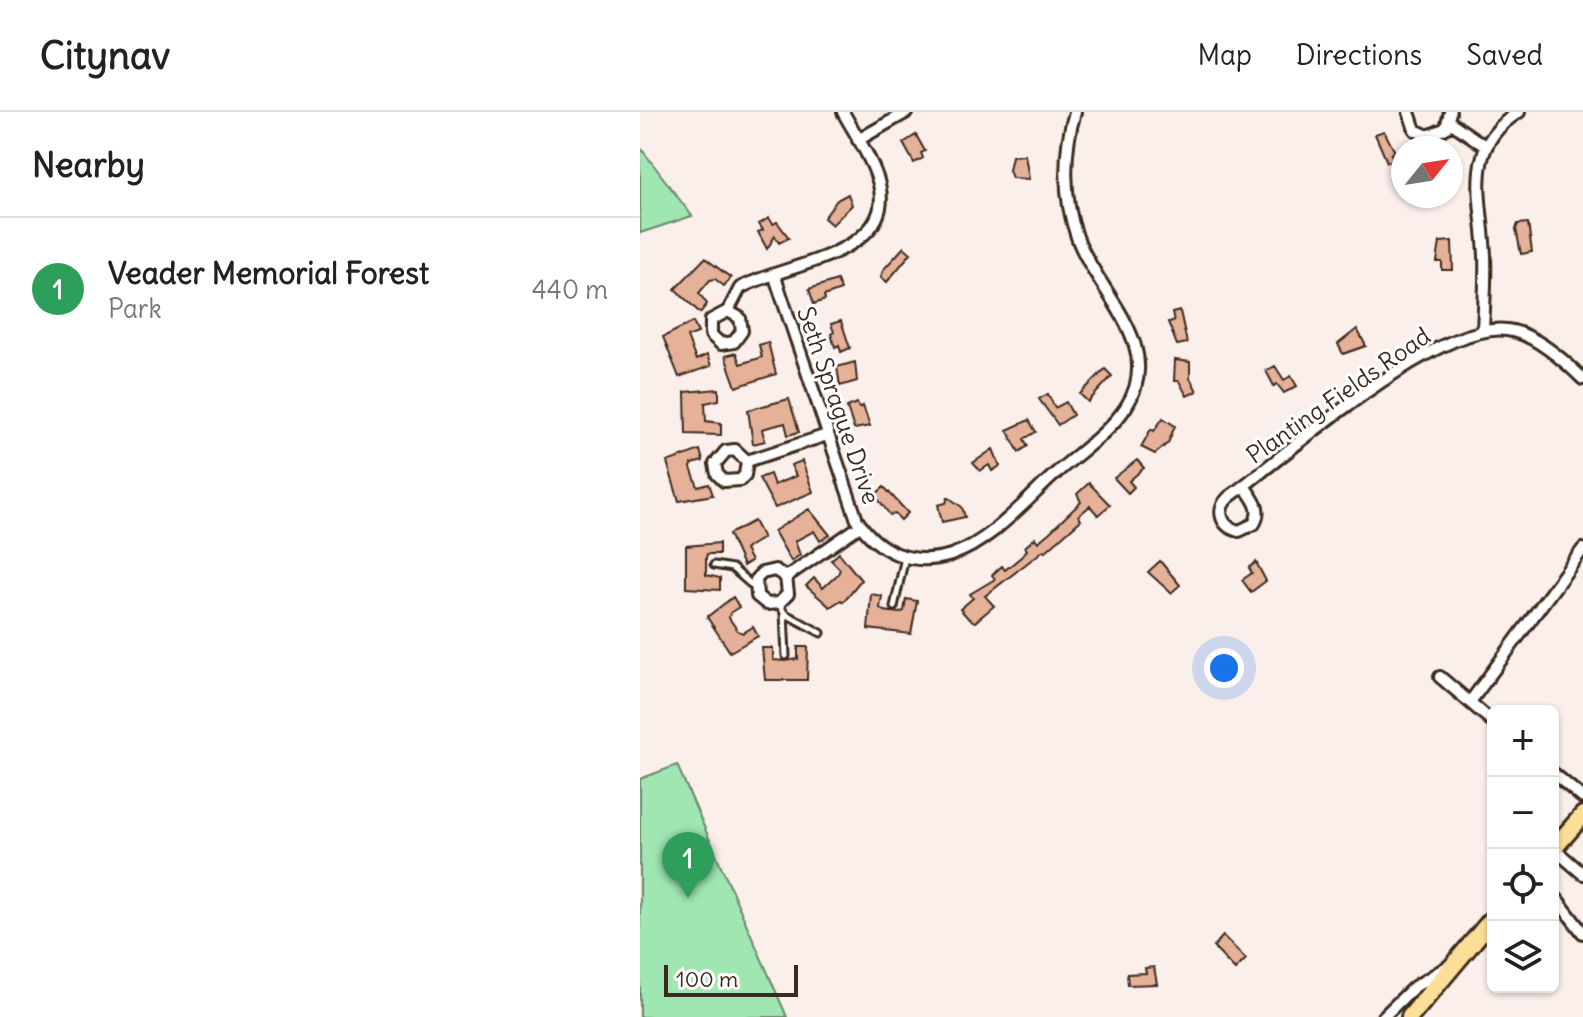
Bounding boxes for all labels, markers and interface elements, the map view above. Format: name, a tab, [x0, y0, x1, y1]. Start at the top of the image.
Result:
text: Citynav	[40, 32, 170, 79]
text: Map	[1197, 37, 1252, 73]
text: Directions	[1296, 37, 1422, 73]
text: Saved	[1466, 37, 1543, 73]
north arrow	[1391, 136, 1463, 208]
text: Nearby	[32, 143, 145, 186]
text: Veader Memorial Forest	[108, 254, 429, 292]
text: 1	[53, 273, 63, 306]
text: 440 m	[532, 273, 608, 306]
text: Park	[108, 292, 162, 325]
street label: Seth Sprague Drive	[791, 302, 887, 508]
street label: Planting Fields Road	[1240, 320, 1436, 470]
your location	[1204, 648, 1244, 688]
map controls	[1487, 705, 1559, 993]
button: +	[1487, 705, 1559, 777]
button: −	[1487, 777, 1559, 849]
pin: 1	[662, 832, 714, 898]
button: locate	[1487, 849, 1559, 921]
button: layers	[1487, 921, 1559, 993]
scale bar	[664, 961, 798, 997]
text: 100 m	[676, 965, 738, 993]

